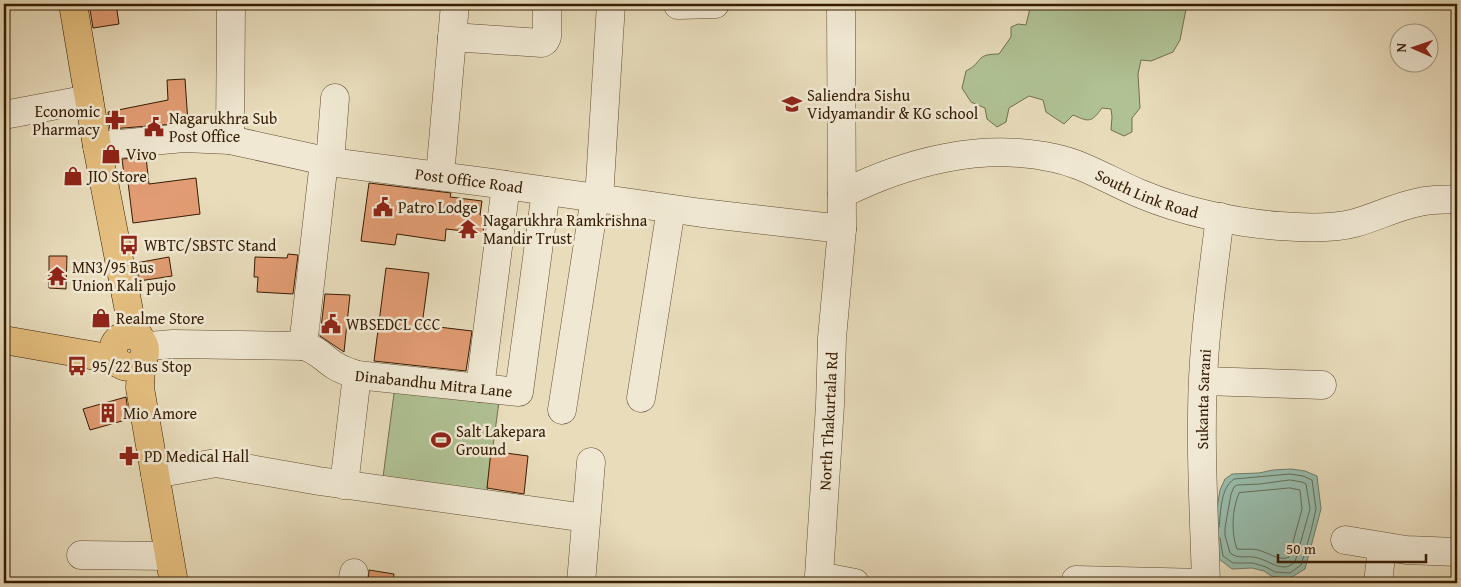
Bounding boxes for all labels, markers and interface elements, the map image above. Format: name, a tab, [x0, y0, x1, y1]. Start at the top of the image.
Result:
north arrow	[1388, 22, 1438, 72]
text: N	[1391, 42, 1411, 53]
place label: Saliendra Sishu Vidyamandir & KG school	[807, 83, 979, 125]
school or university icon: Saliendra Sishu Vidyamandir & KG school	[781, 93, 803, 115]
place label: Economic Pharmacy	[33, 99, 100, 141]
place label: Nagarukhra Sub Post Office	[169, 106, 277, 148]
pharmacy icon: Economic Pharmacy	[104, 109, 126, 131]
public building icon: Nagarukhra Sub Post Office	[143, 116, 165, 138]
place label: Vivo	[126, 142, 157, 166]
shop icon: Vivo	[100, 143, 122, 165]
street label: Post Office Road	[414, 161, 525, 199]
street label: South Link Road	[1091, 162, 1201, 224]
place label: JIO Store	[86, 164, 147, 188]
shop icon: JIO Store	[62, 165, 84, 187]
place label: Patro Lodge	[398, 195, 478, 219]
public building icon: Patro Lodge	[372, 196, 394, 218]
place label: Nagarukhra Ramkrishna Mandir Trust	[483, 208, 648, 250]
temple icon: Nagarukhra Ramkrishna Mandir Trust	[457, 218, 479, 240]
place label: WBTC/SBSTC Stand	[144, 233, 277, 257]
bus stop icon: WBTC/SBSTC Stand	[118, 234, 140, 256]
place label: MN3/95 Bus Union Kali pujo	[72, 255, 176, 297]
temple icon: MN3/95 Bus Union Kali pujo	[46, 265, 68, 287]
place label: Realme Store	[116, 306, 204, 330]
shop icon: Realme Store	[90, 307, 112, 329]
place label: WBSEDCL CCC	[346, 312, 441, 336]
public building icon: WBSEDCL CCC	[320, 313, 342, 335]
street label: Sukanta Sarani	[1190, 347, 1217, 450]
street label: North Thakurtala Rd	[812, 351, 844, 491]
place label: 95/22 Bus Stop	[92, 354, 192, 378]
bus stop icon: 95/22 Bus Stop	[66, 355, 88, 377]
street label: Dinabandhu Mitra Lane	[354, 363, 514, 403]
place label: Mio Amore	[123, 401, 197, 425]
building icon: Mio Amore	[97, 402, 119, 424]
place label: Salt Lakepara Ground	[456, 419, 546, 461]
sports icon: Salt Lakepara Ground	[430, 429, 452, 451]
place label: PD Medical Hall	[144, 444, 250, 468]
pharmacy icon: PD Medical Hall	[118, 445, 140, 467]
scale bar	[1278, 532, 1426, 564]
text: 50 m	[1286, 538, 1317, 559]

